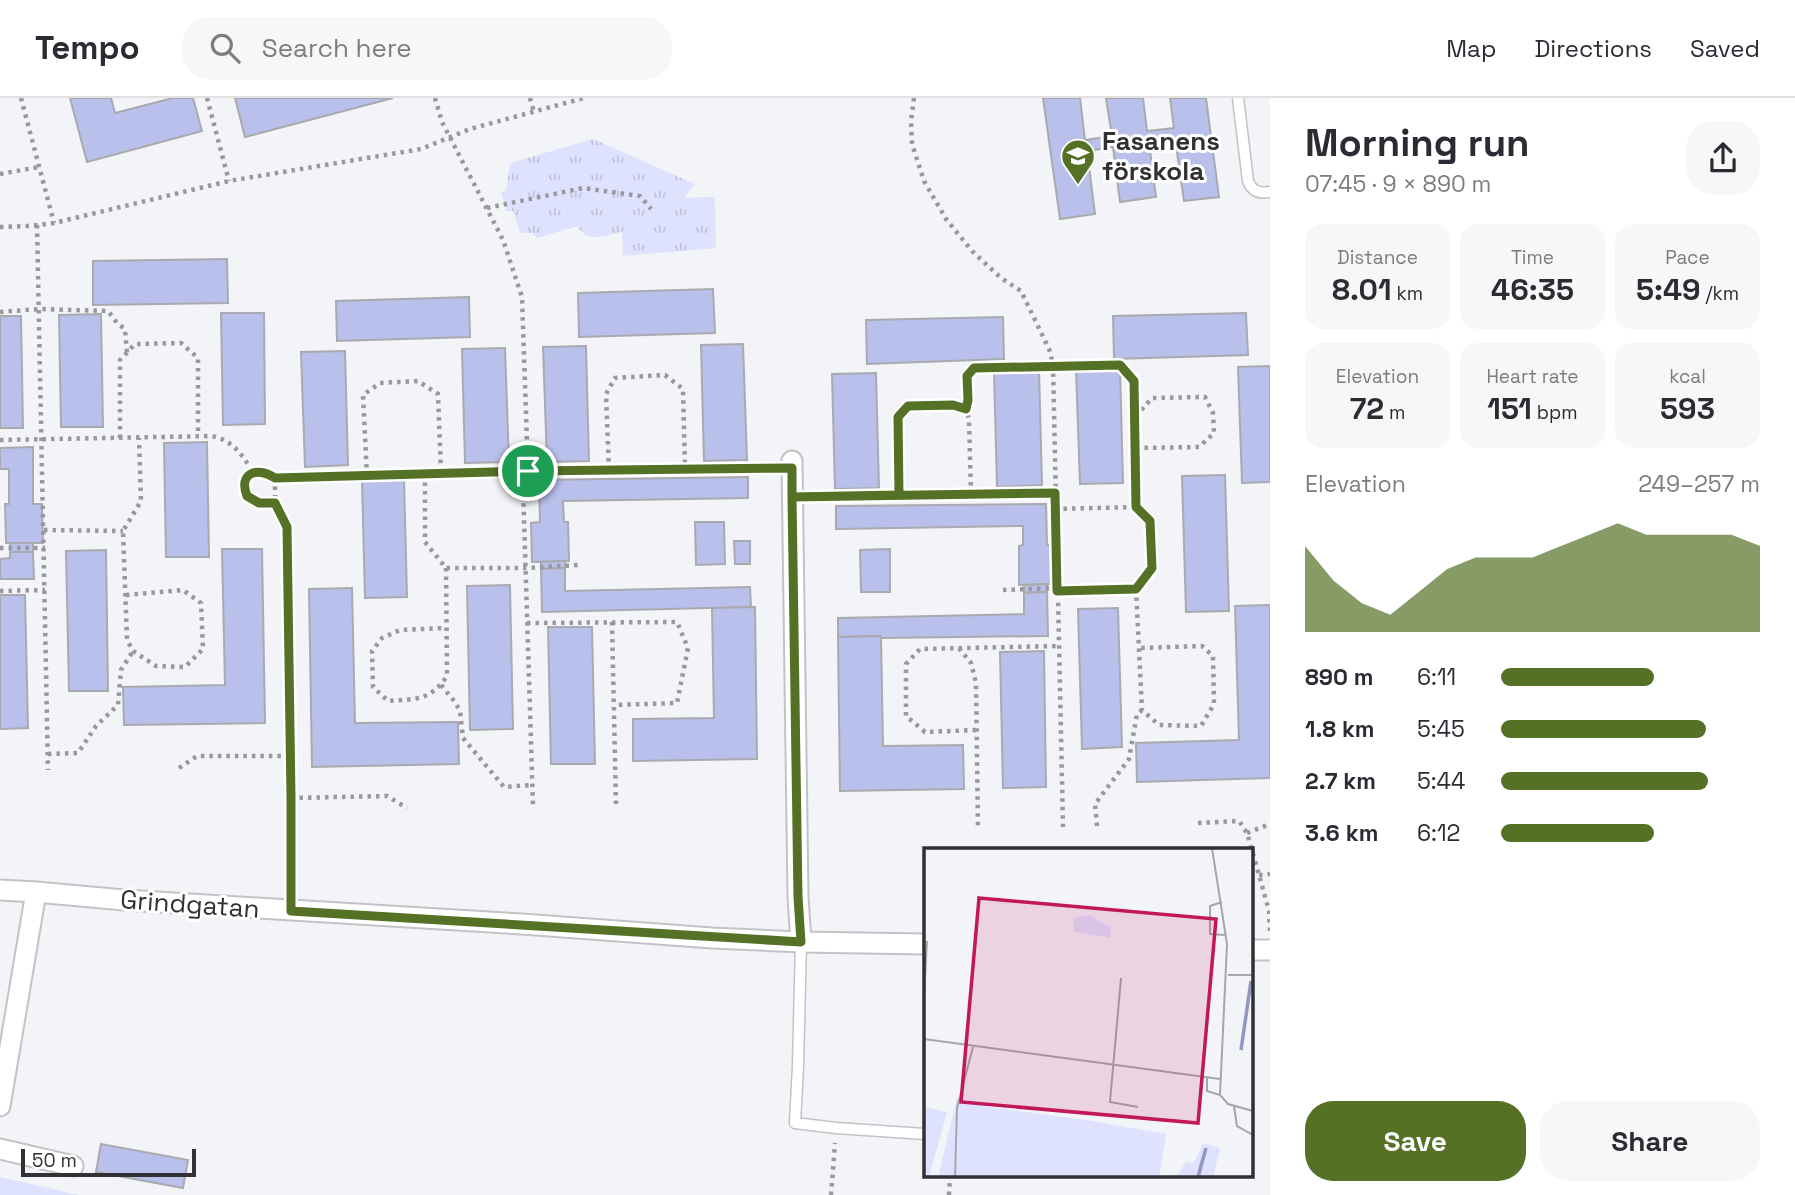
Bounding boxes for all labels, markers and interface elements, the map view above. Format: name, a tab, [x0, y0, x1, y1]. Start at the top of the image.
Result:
search box	[182, 17, 672, 80]
text: Tempo	[35, 27, 140, 69]
icon: search	[206, 29, 244, 67]
text: Search here	[262, 31, 412, 65]
text: Map	[1446, 33, 1496, 64]
text: Directions	[1534, 33, 1652, 64]
text: Saved	[1690, 33, 1760, 64]
text: Morning run	[1305, 119, 1530, 167]
button: share	[1686, 121, 1760, 195]
place label: Fasanens förskola	[1102, 124, 1220, 188]
school or university icon: Fasanens förskola	[1059, 137, 1097, 186]
text: 07:45 · 9 × 890 m	[1305, 169, 1491, 199]
text: Distance	[1337, 245, 1418, 270]
text: Time	[1511, 245, 1554, 270]
text: Pace	[1665, 245, 1710, 270]
text: 8.01	[1332, 270, 1392, 309]
text: 46:35	[1491, 270, 1574, 309]
text: 5:49	[1636, 270, 1701, 309]
text: km	[1392, 281, 1423, 306]
text: /km	[1701, 281, 1739, 306]
text: Elevation	[1336, 364, 1419, 389]
text: Heart rate	[1486, 364, 1579, 389]
text: kcal	[1669, 364, 1706, 389]
text: 72	[1350, 389, 1384, 428]
text: 151	[1487, 389, 1532, 428]
text: 593	[1660, 389, 1715, 428]
text: m	[1384, 400, 1405, 425]
text: bpm	[1532, 400, 1578, 425]
pin	[498, 441, 558, 501]
icon: arrive	[509, 452, 547, 490]
text: Elevation	[1305, 469, 1406, 499]
text: 249–257 m	[1638, 469, 1760, 499]
text: 890 m	[1305, 662, 1373, 692]
text: 6:11	[1417, 662, 1456, 692]
text: 1.8 km	[1305, 714, 1375, 744]
text: 5:45	[1417, 714, 1465, 744]
text: 2.7 km	[1305, 766, 1376, 796]
text: 5:44	[1417, 766, 1465, 796]
text: 3.6 km	[1305, 818, 1378, 848]
text: 6:12	[1417, 818, 1460, 848]
inset map	[924, 848, 1252, 1178]
street label: Grindgatan	[119, 882, 261, 926]
button: Save	[1305, 1101, 1526, 1181]
button: Share	[1540, 1101, 1760, 1181]
scale bar	[21, 1146, 196, 1178]
text: 50 m	[32, 1148, 77, 1173]

